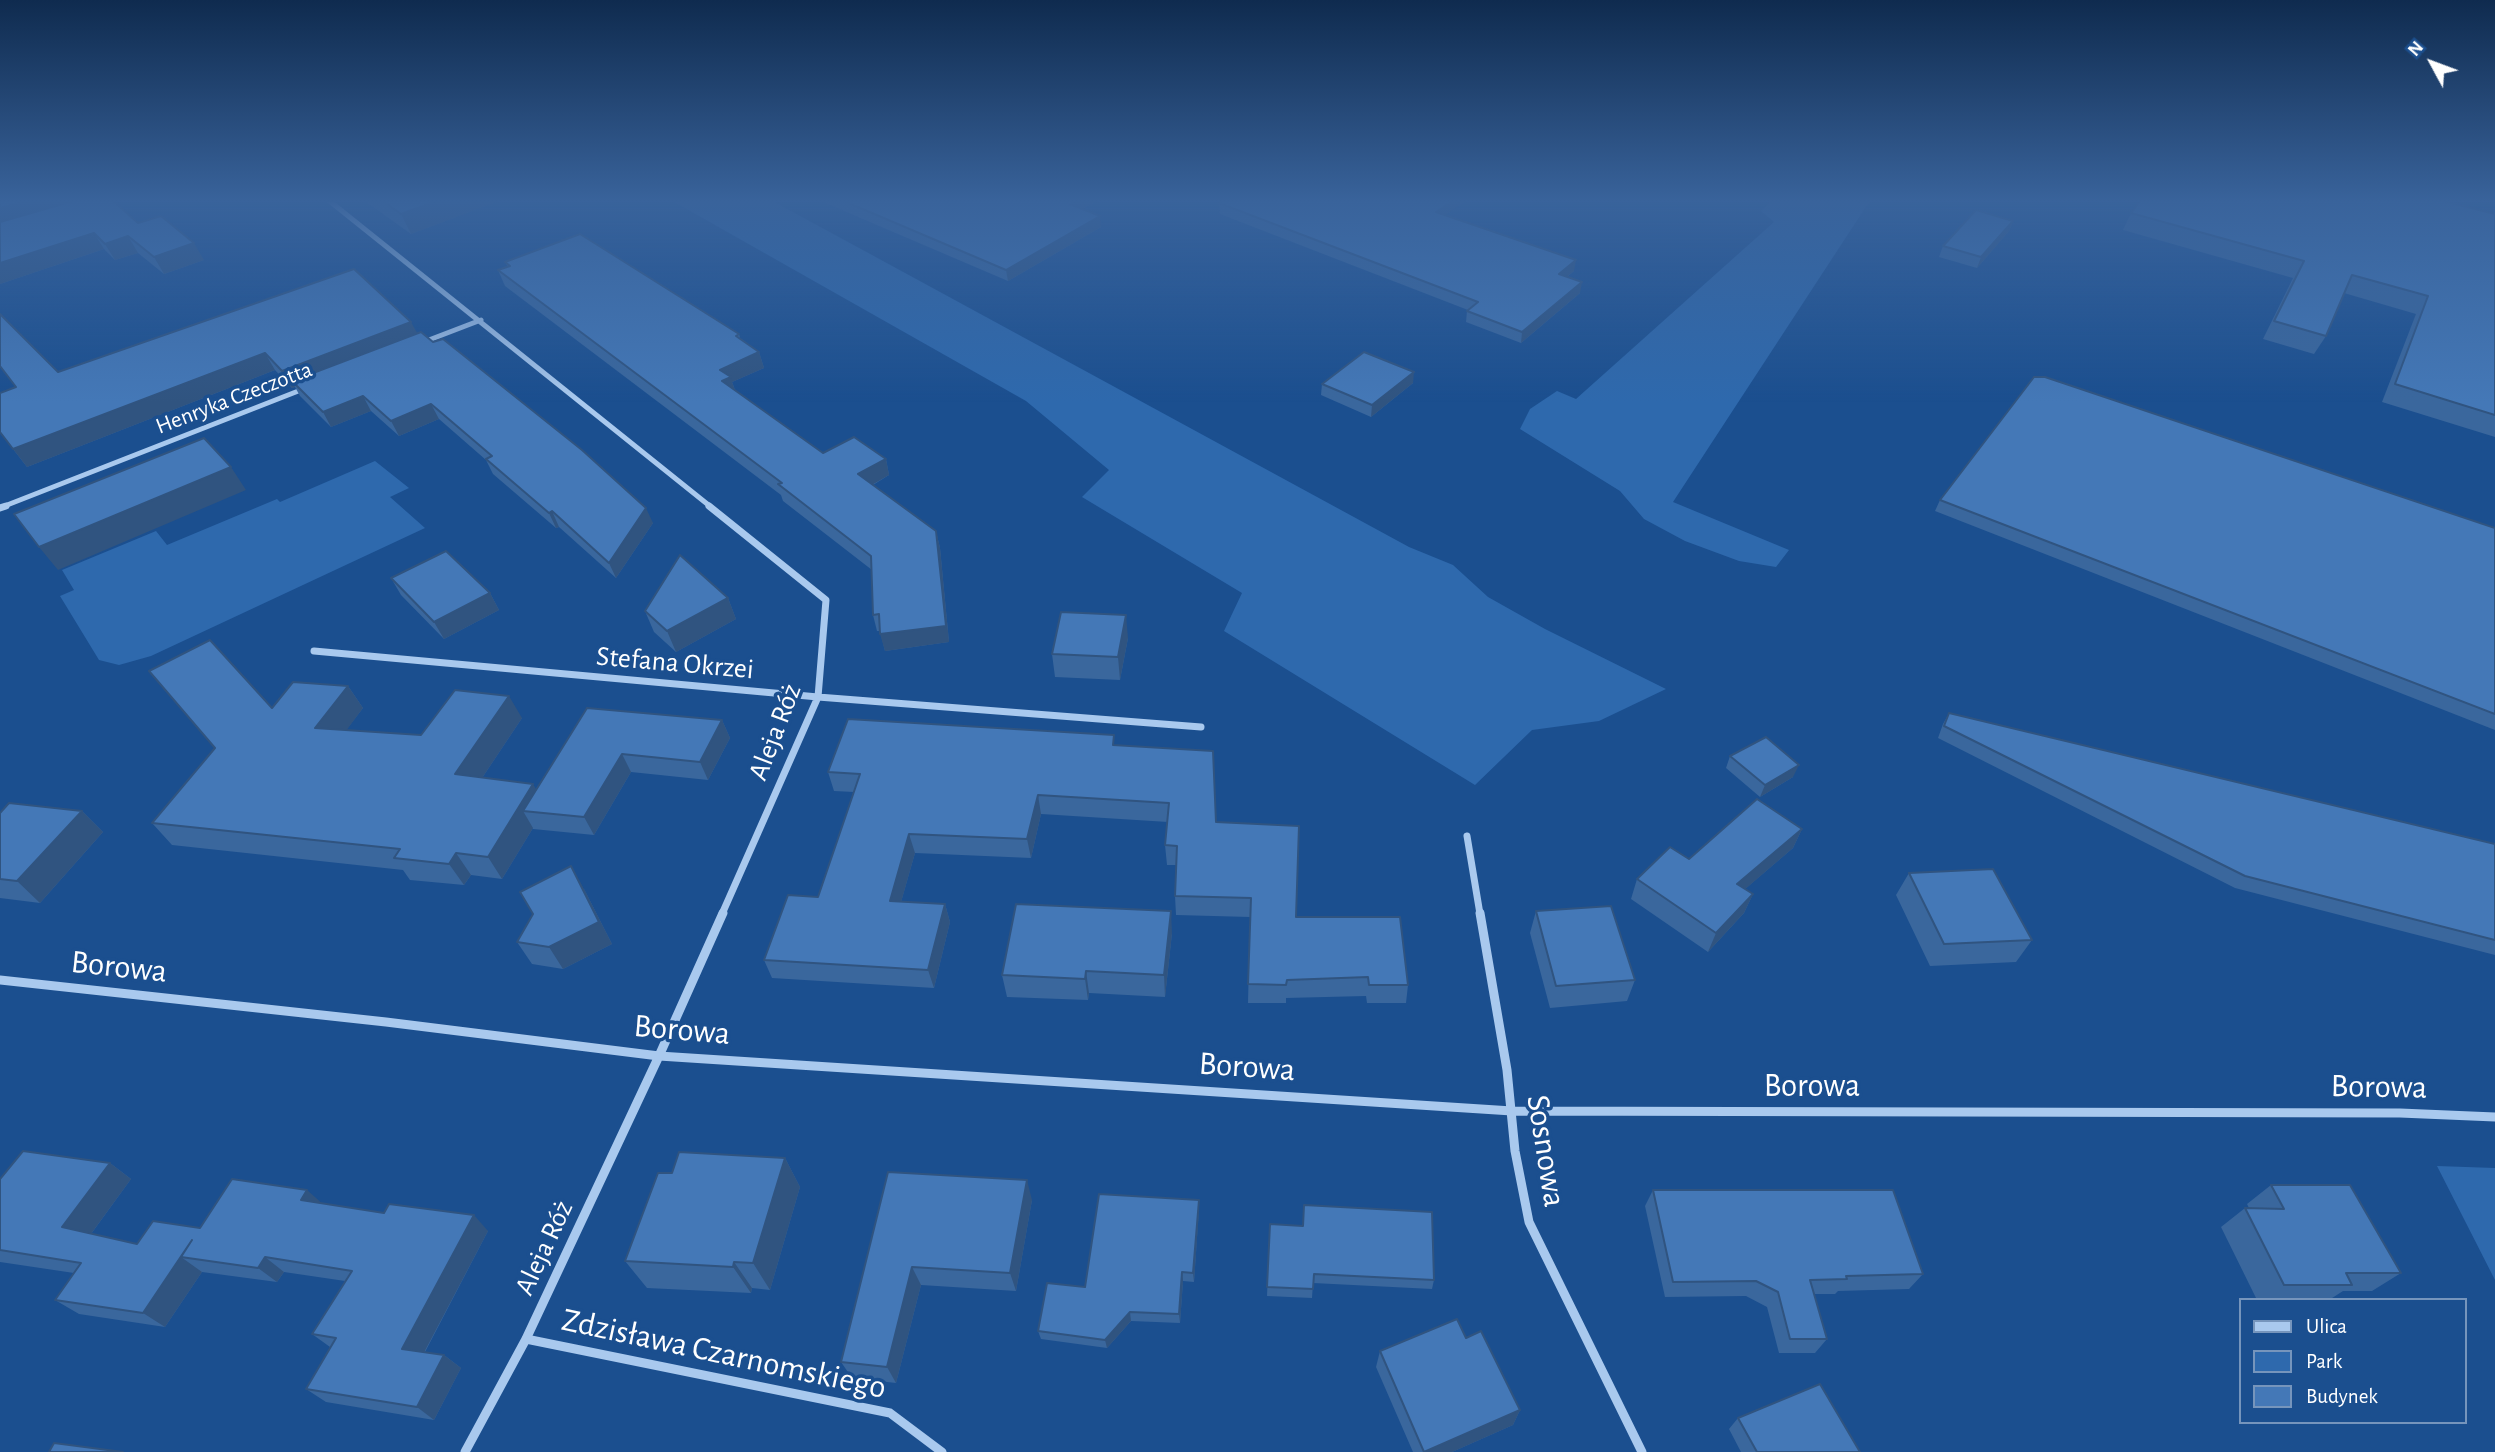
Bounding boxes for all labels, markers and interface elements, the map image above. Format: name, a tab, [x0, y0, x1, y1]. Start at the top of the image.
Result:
north arrow	[2397, 28, 2467, 98]
text: N	[2404, 38, 2427, 60]
street label: Henryka Czeczotta	[152, 355, 316, 441]
street label: Stefana Okrzei	[595, 639, 755, 687]
street label: Aleja Róż	[741, 679, 809, 785]
street label: Borowa	[69, 942, 169, 992]
street label: Borowa	[632, 1006, 732, 1054]
street label: Borowa	[1197, 1044, 1297, 1090]
street label: Borowa	[1764, 1066, 1860, 1106]
street label: Borowa	[2330, 1066, 2428, 1108]
street label: Sosnowa	[1518, 1092, 1574, 1210]
street label: Aleja Róż	[508, 1195, 580, 1301]
legend	[2240, 1298, 2467, 1424]
street label: Zdzisława Czarnomskiego	[558, 1300, 890, 1408]
text: Ulica	[2306, 1316, 2347, 1337]
text: Park	[2306, 1351, 2342, 1372]
text: Budynek	[2306, 1386, 2378, 1407]

